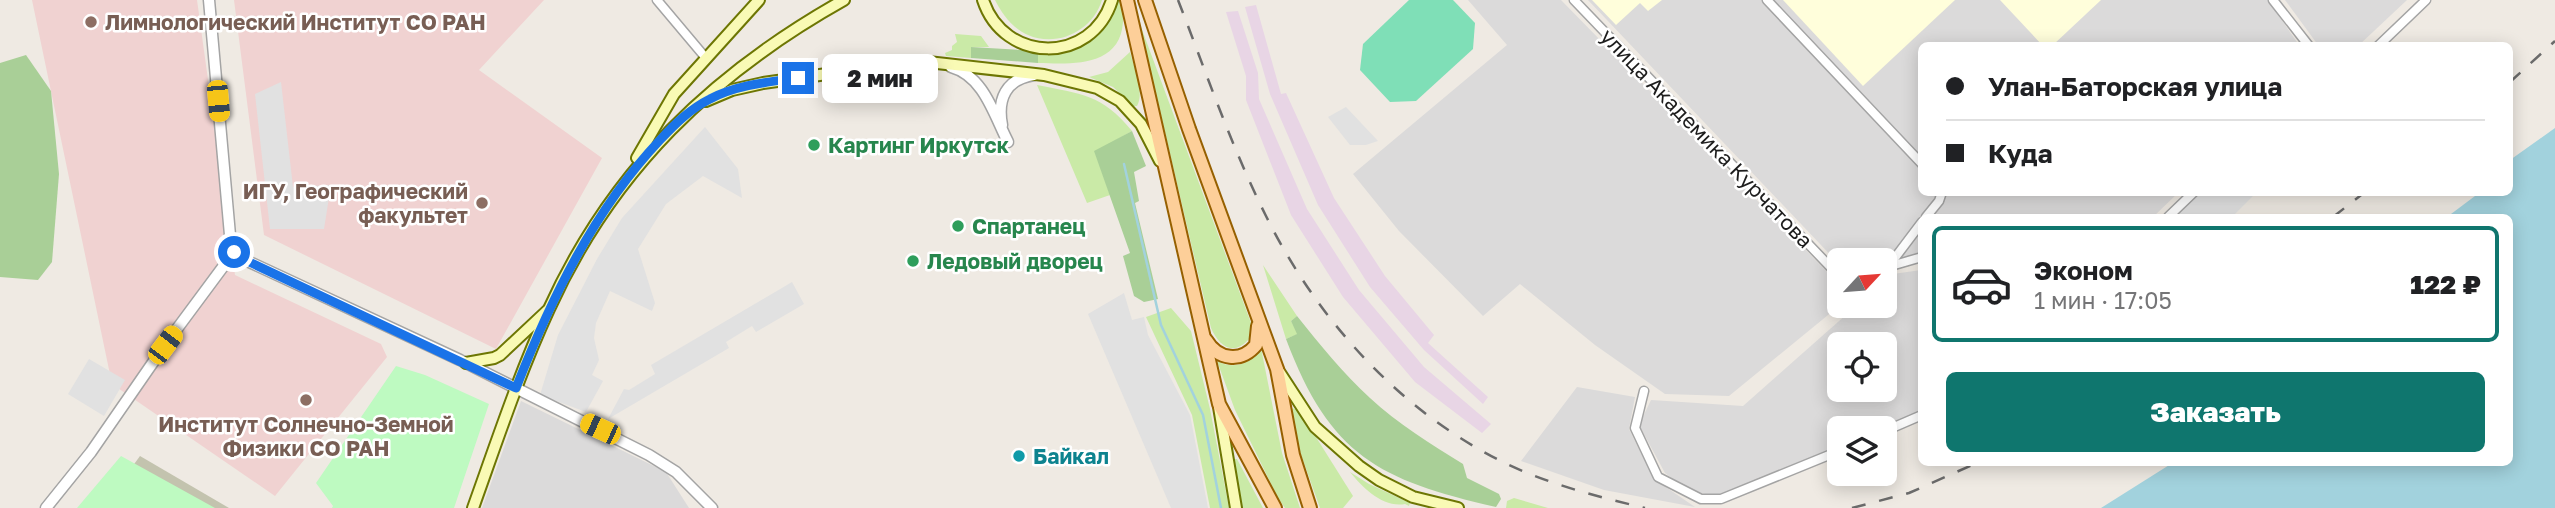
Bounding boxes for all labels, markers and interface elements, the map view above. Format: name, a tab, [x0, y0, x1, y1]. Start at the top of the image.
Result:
place label: Лимнологический Институт СО РАН	[105, 9, 486, 35]
marker: Лимнологический Институт СО РАН	[83, 14, 99, 30]
street label: улица Академика Курчатова	[1595, 23, 1819, 253]
callout: 2 мин	[822, 54, 938, 102]
route end	[782, 62, 814, 94]
text: 2 мин	[847, 64, 913, 92]
text: Улан-Баторская улица	[1988, 71, 2282, 102]
car	[206, 79, 231, 123]
place label: Картинг Иркутск	[828, 132, 1009, 158]
marker: Картинг Иркутск	[806, 137, 822, 153]
text: Куда	[1988, 138, 2053, 169]
place label: ИГУ, Географический факультет	[243, 178, 468, 228]
marker: ИГУ, Географический факультет	[474, 195, 490, 211]
place label: Спартанец	[972, 213, 1085, 239]
marker: Спартанец	[950, 218, 966, 234]
route start	[218, 236, 250, 268]
place label: Ледовый дворец	[927, 248, 1103, 274]
north arrow	[1827, 248, 1897, 318]
map controls	[1827, 248, 1897, 486]
marker: Ледовый дворец	[905, 253, 921, 269]
icon: car	[1950, 253, 2013, 316]
text: Эконом	[2034, 255, 2133, 286]
text: 122 ₽	[2410, 269, 2481, 300]
text: 1 мин · 17:05	[2034, 286, 2172, 314]
car	[144, 322, 187, 368]
button: locate	[1827, 332, 1897, 402]
button: Заказать	[1946, 372, 2485, 452]
marker: Институт Солнечно-Земной Физики СО РАН	[298, 392, 314, 408]
place label: Институт Солнечно-Земной Физики СО РАН	[158, 411, 454, 461]
car	[577, 411, 624, 447]
button: layers	[1827, 416, 1897, 486]
place label: Байкал	[1033, 443, 1109, 469]
marker: Байкал	[1011, 448, 1027, 464]

